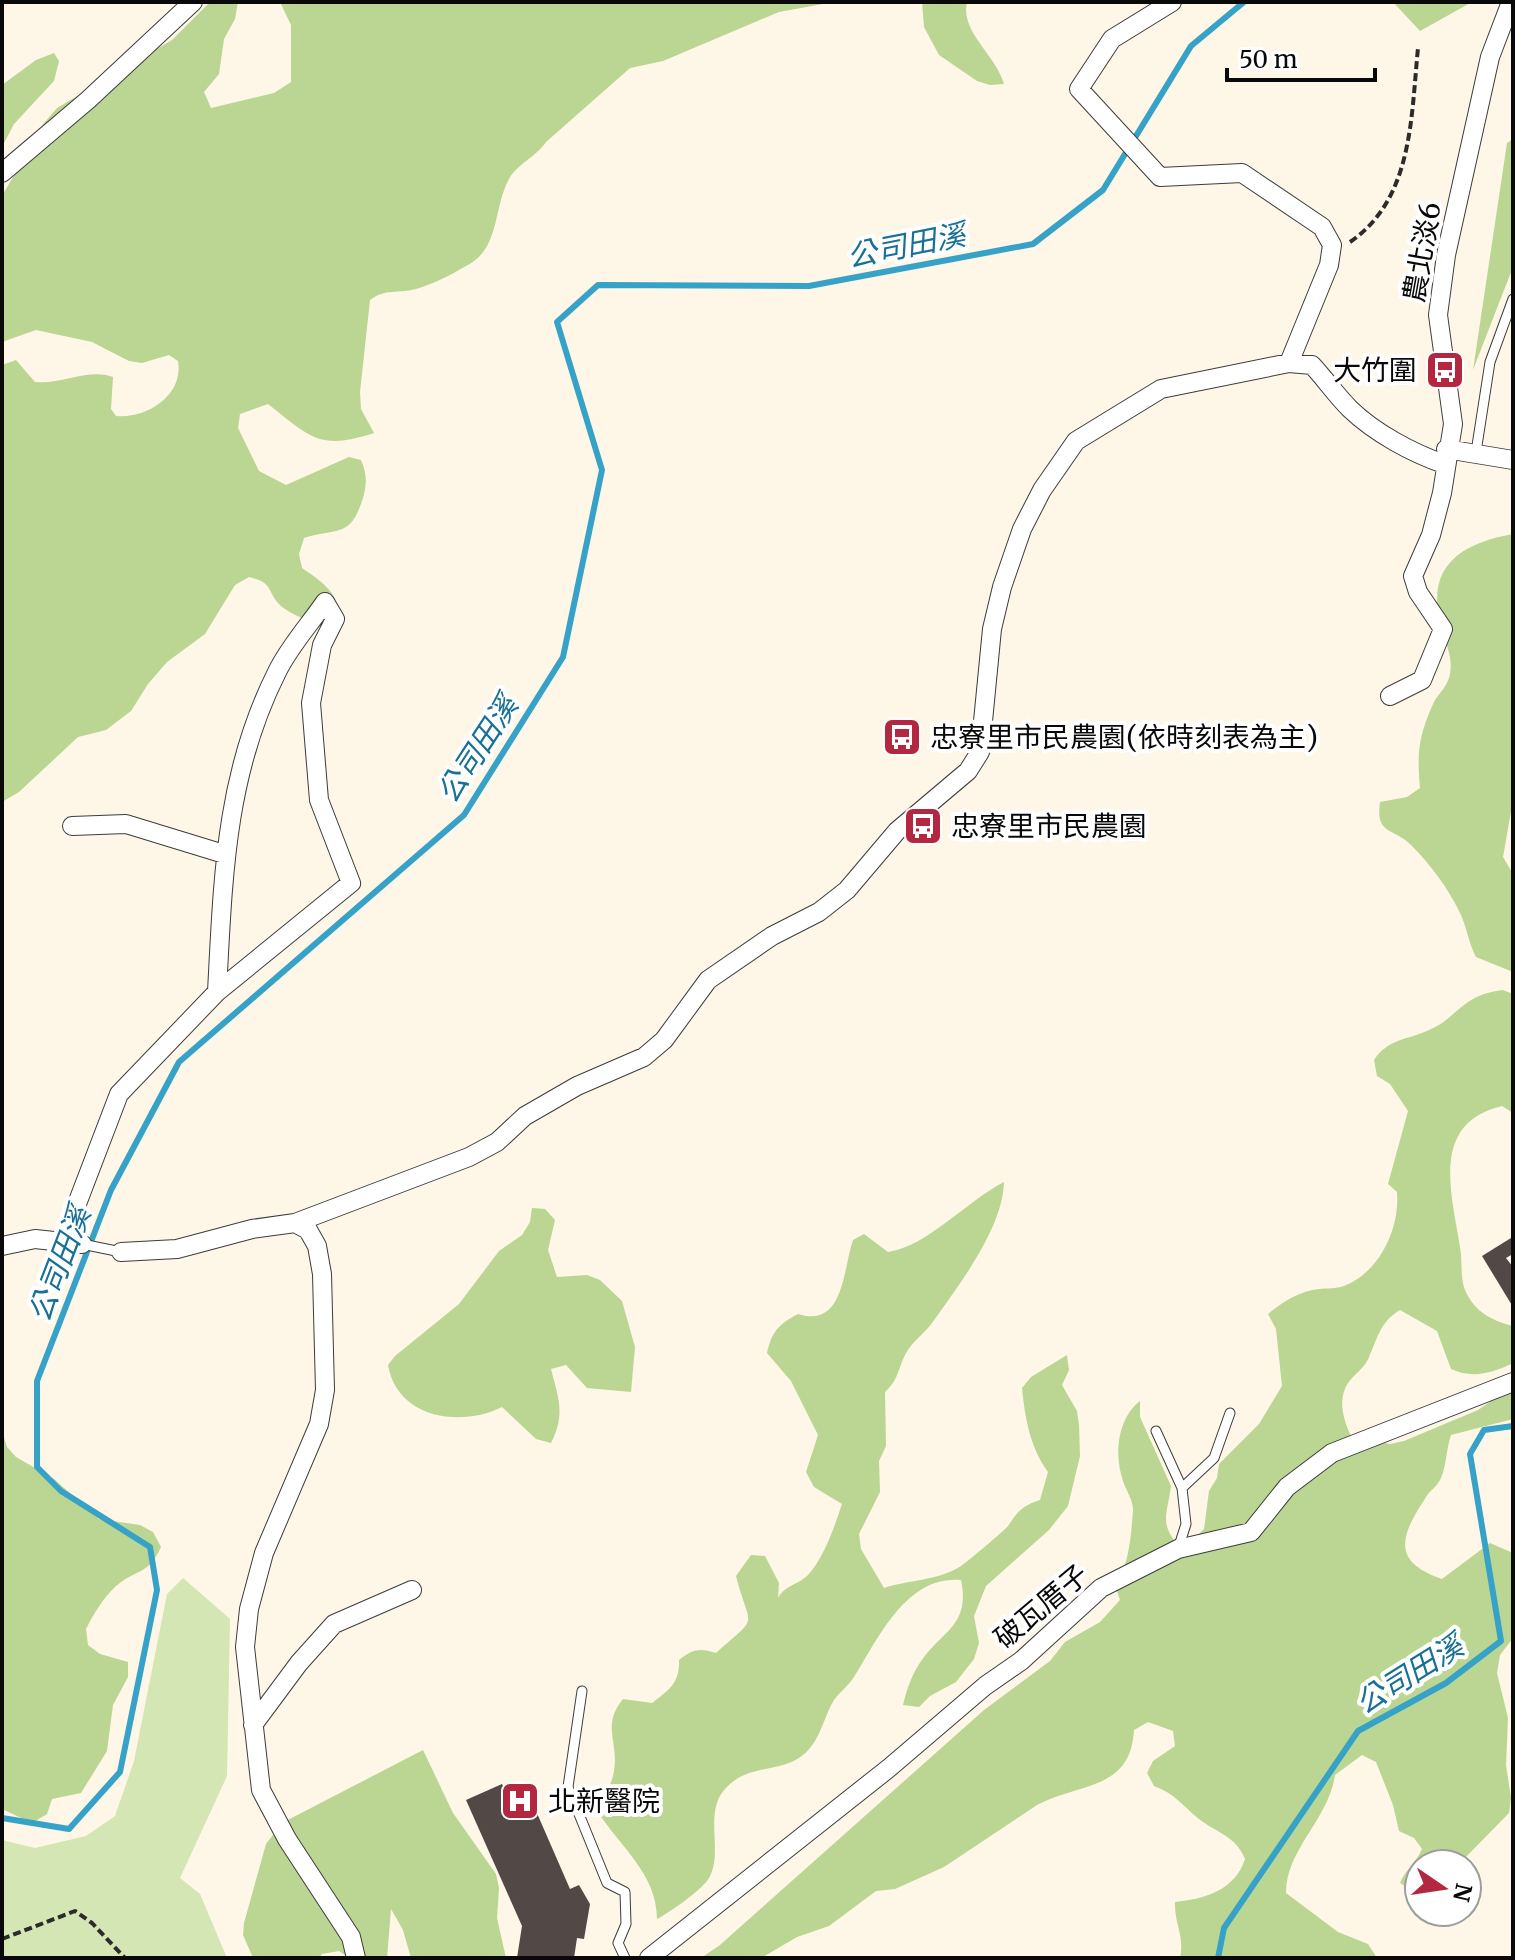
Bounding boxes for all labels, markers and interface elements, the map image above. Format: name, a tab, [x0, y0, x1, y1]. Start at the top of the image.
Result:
scale bar	[1227, 32, 1375, 82]
text: 50 m	[1239, 44, 1298, 75]
street label: 農北淡6	[1396, 199, 1448, 305]
water label: 公司田溪	[843, 214, 972, 275]
bus stop icon: 大竹圍	[1424, 349, 1466, 391]
place label: 大竹圍	[1333, 352, 1417, 388]
water label: 公司田溪	[428, 685, 528, 810]
bus stop icon: 忠寮里市民農園(依時刻表為主)	[881, 716, 923, 758]
place label: 忠寮里市民農園(依時刻表為主)	[930, 719, 1318, 755]
bus stop icon: 忠寮里市民農園	[902, 805, 944, 847]
place label: 忠寮里市民農園	[951, 808, 1147, 844]
water label: 公司田溪	[20, 1197, 100, 1327]
street label: 破瓦厝子	[987, 1556, 1095, 1656]
water label: 公司田溪	[1348, 1624, 1473, 1722]
hospital icon: 北新醫院	[499, 1780, 541, 1822]
place label: 北新醫院	[548, 1783, 660, 1819]
north arrow	[1403, 1848, 1483, 1928]
text: N	[1447, 1881, 1478, 1905]

